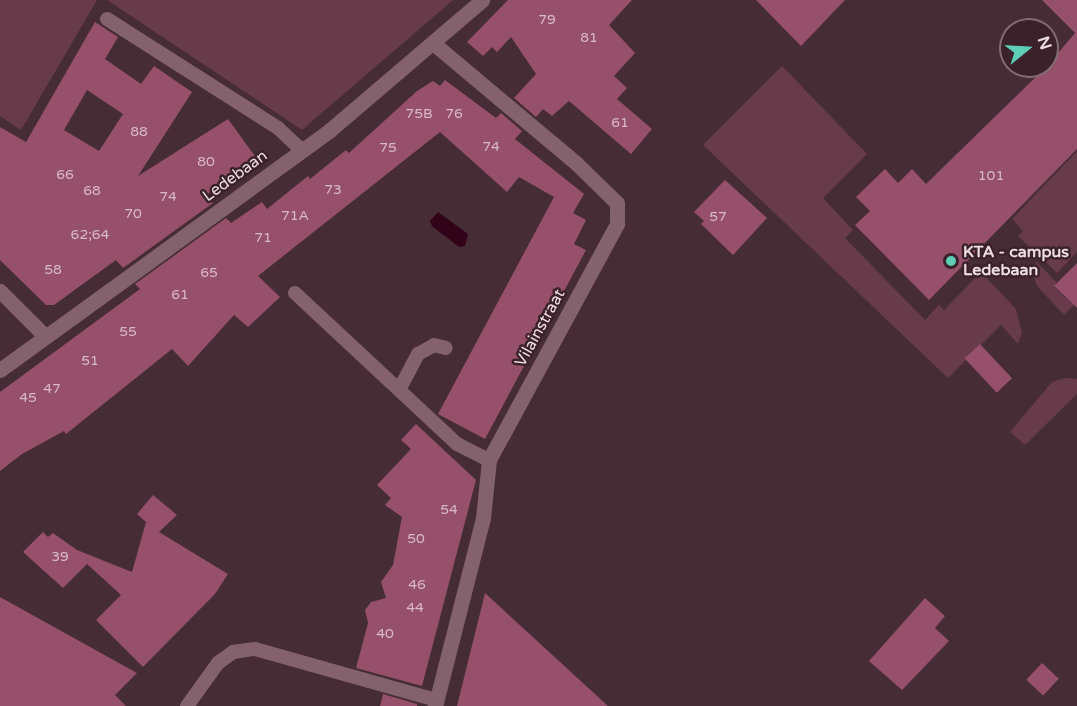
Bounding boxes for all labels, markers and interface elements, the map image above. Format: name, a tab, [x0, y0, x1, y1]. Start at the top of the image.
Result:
house number: 79	[538, 12, 556, 28]
north arrow	[999, 18, 1059, 78]
house number: 81	[580, 30, 598, 46]
text: N	[1033, 34, 1056, 52]
house number: 75B	[405, 106, 433, 122]
house number: 76	[445, 106, 463, 122]
house number: 61	[611, 115, 629, 131]
house number: 88	[130, 124, 148, 140]
house number: 74	[482, 139, 500, 155]
house number: 75	[379, 140, 397, 156]
street label: Ledebaan	[199, 146, 271, 206]
house number: 80	[197, 154, 215, 170]
house number: 66	[56, 167, 74, 183]
house number: 101	[978, 168, 1004, 184]
house number: 73	[324, 182, 342, 198]
house number: 68	[83, 183, 101, 199]
house number: 74	[159, 189, 177, 205]
house number: 70	[124, 206, 142, 222]
house number: 71A	[281, 208, 309, 224]
house number: 57	[709, 209, 727, 225]
house number: 62;64	[71, 227, 109, 243]
house number: 71	[254, 230, 272, 246]
place label: KTA - campus Ledebaan	[963, 242, 1069, 280]
marker: KTA - campus Ledebaan	[944, 254, 958, 268]
house number: 58	[44, 262, 62, 278]
house number: 65	[200, 265, 218, 281]
street label: Vilainstraat	[511, 286, 569, 370]
house number: 61	[171, 287, 189, 303]
house number: 55	[119, 324, 137, 340]
house number: 51	[81, 353, 99, 369]
house number: 47	[43, 381, 61, 397]
house number: 45	[19, 390, 37, 406]
house number: 54	[440, 502, 458, 518]
house number: 50	[407, 531, 425, 547]
house number: 39	[51, 549, 69, 565]
house number: 46	[408, 577, 426, 593]
house number: 44	[406, 600, 424, 616]
house number: 40	[376, 626, 394, 642]

